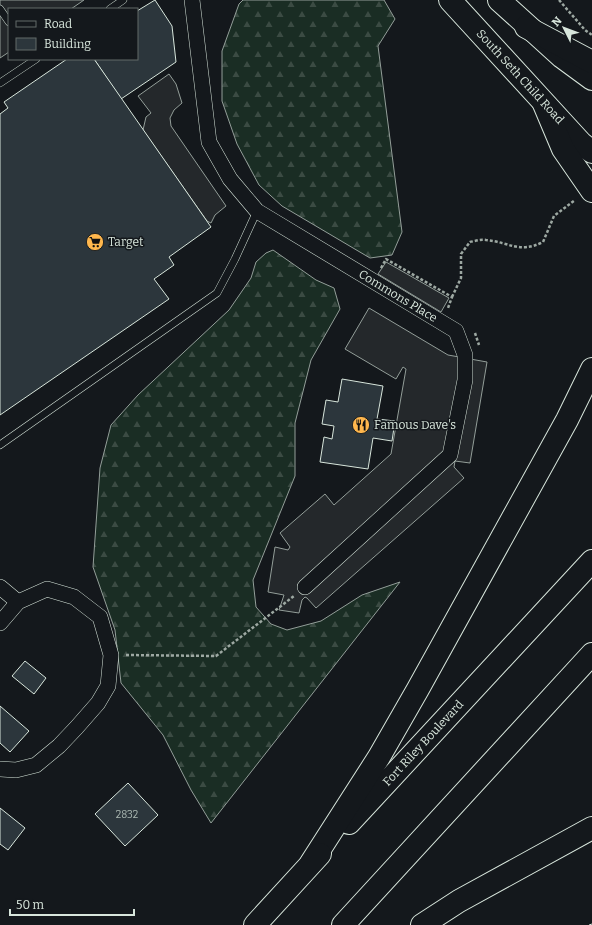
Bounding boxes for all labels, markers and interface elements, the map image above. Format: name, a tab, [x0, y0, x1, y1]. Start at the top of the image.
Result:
legend	[8, 8, 138, 60]
north arrow	[544, 8, 584, 48]
text: N	[549, 14, 565, 29]
text: Road	[44, 17, 72, 31]
street label: South Seth Child Road	[474, 27, 567, 127]
text: Building	[44, 37, 91, 51]
supermarket icon: Target	[85, 232, 105, 252]
place label: Target	[108, 235, 144, 249]
street label: Commons Place	[356, 267, 440, 325]
restaurant icon: Famous Dave's	[351, 415, 371, 435]
place label: Famous Dave's	[374, 418, 456, 432]
street label: Fort Riley Boulevard	[380, 697, 466, 789]
house number: 2832	[116, 809, 138, 821]
scale bar	[10, 891, 134, 917]
text: 50 m	[16, 898, 45, 912]

